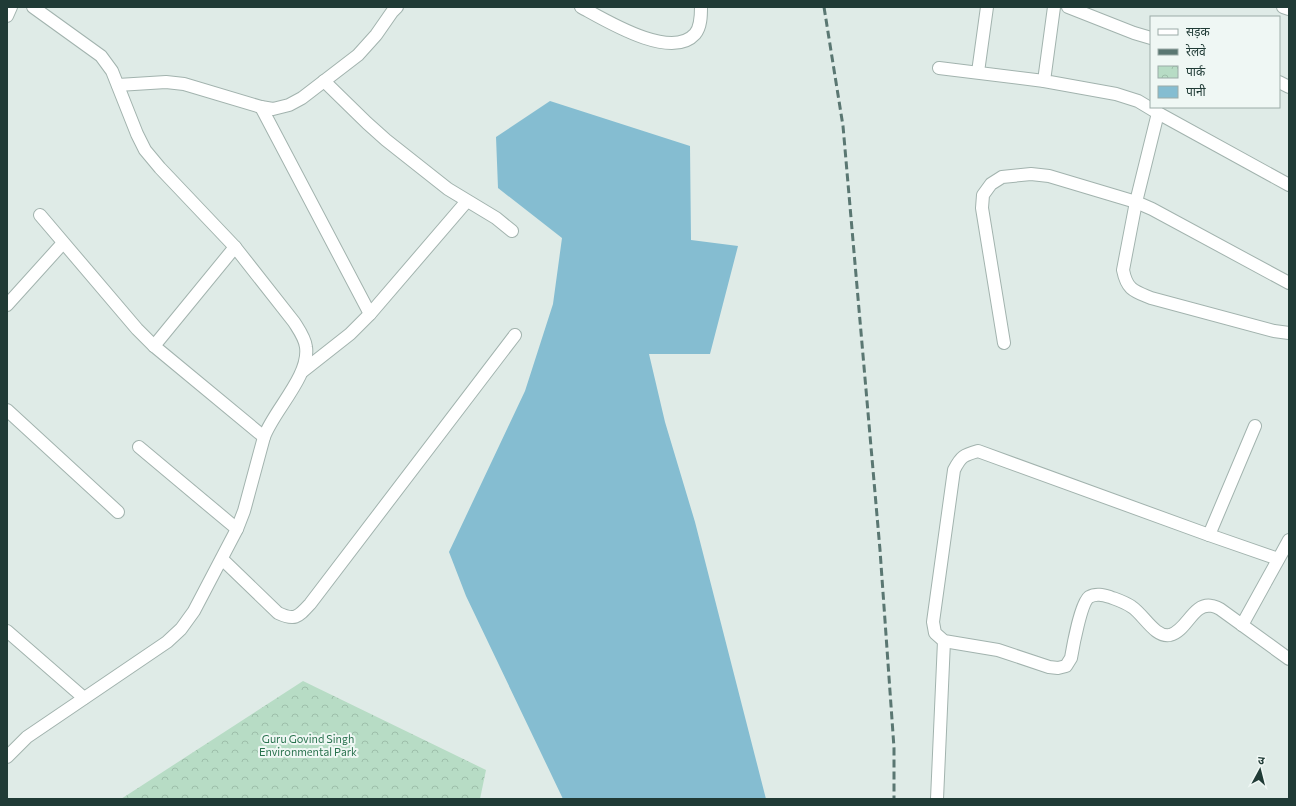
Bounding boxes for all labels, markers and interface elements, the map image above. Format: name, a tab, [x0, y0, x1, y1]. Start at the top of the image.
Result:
legend	[1150, 16, 1280, 108]
text: सड़क	[1186, 24, 1211, 39]
text: रेलवे	[1186, 44, 1206, 58]
text: पार्क	[1186, 64, 1206, 78]
text: पानी	[1186, 84, 1207, 98]
park label: Guru Govind Singh Environmental Park	[259, 732, 357, 758]
north arrow	[1240, 750, 1280, 790]
text: उ	[1257, 753, 1266, 766]

